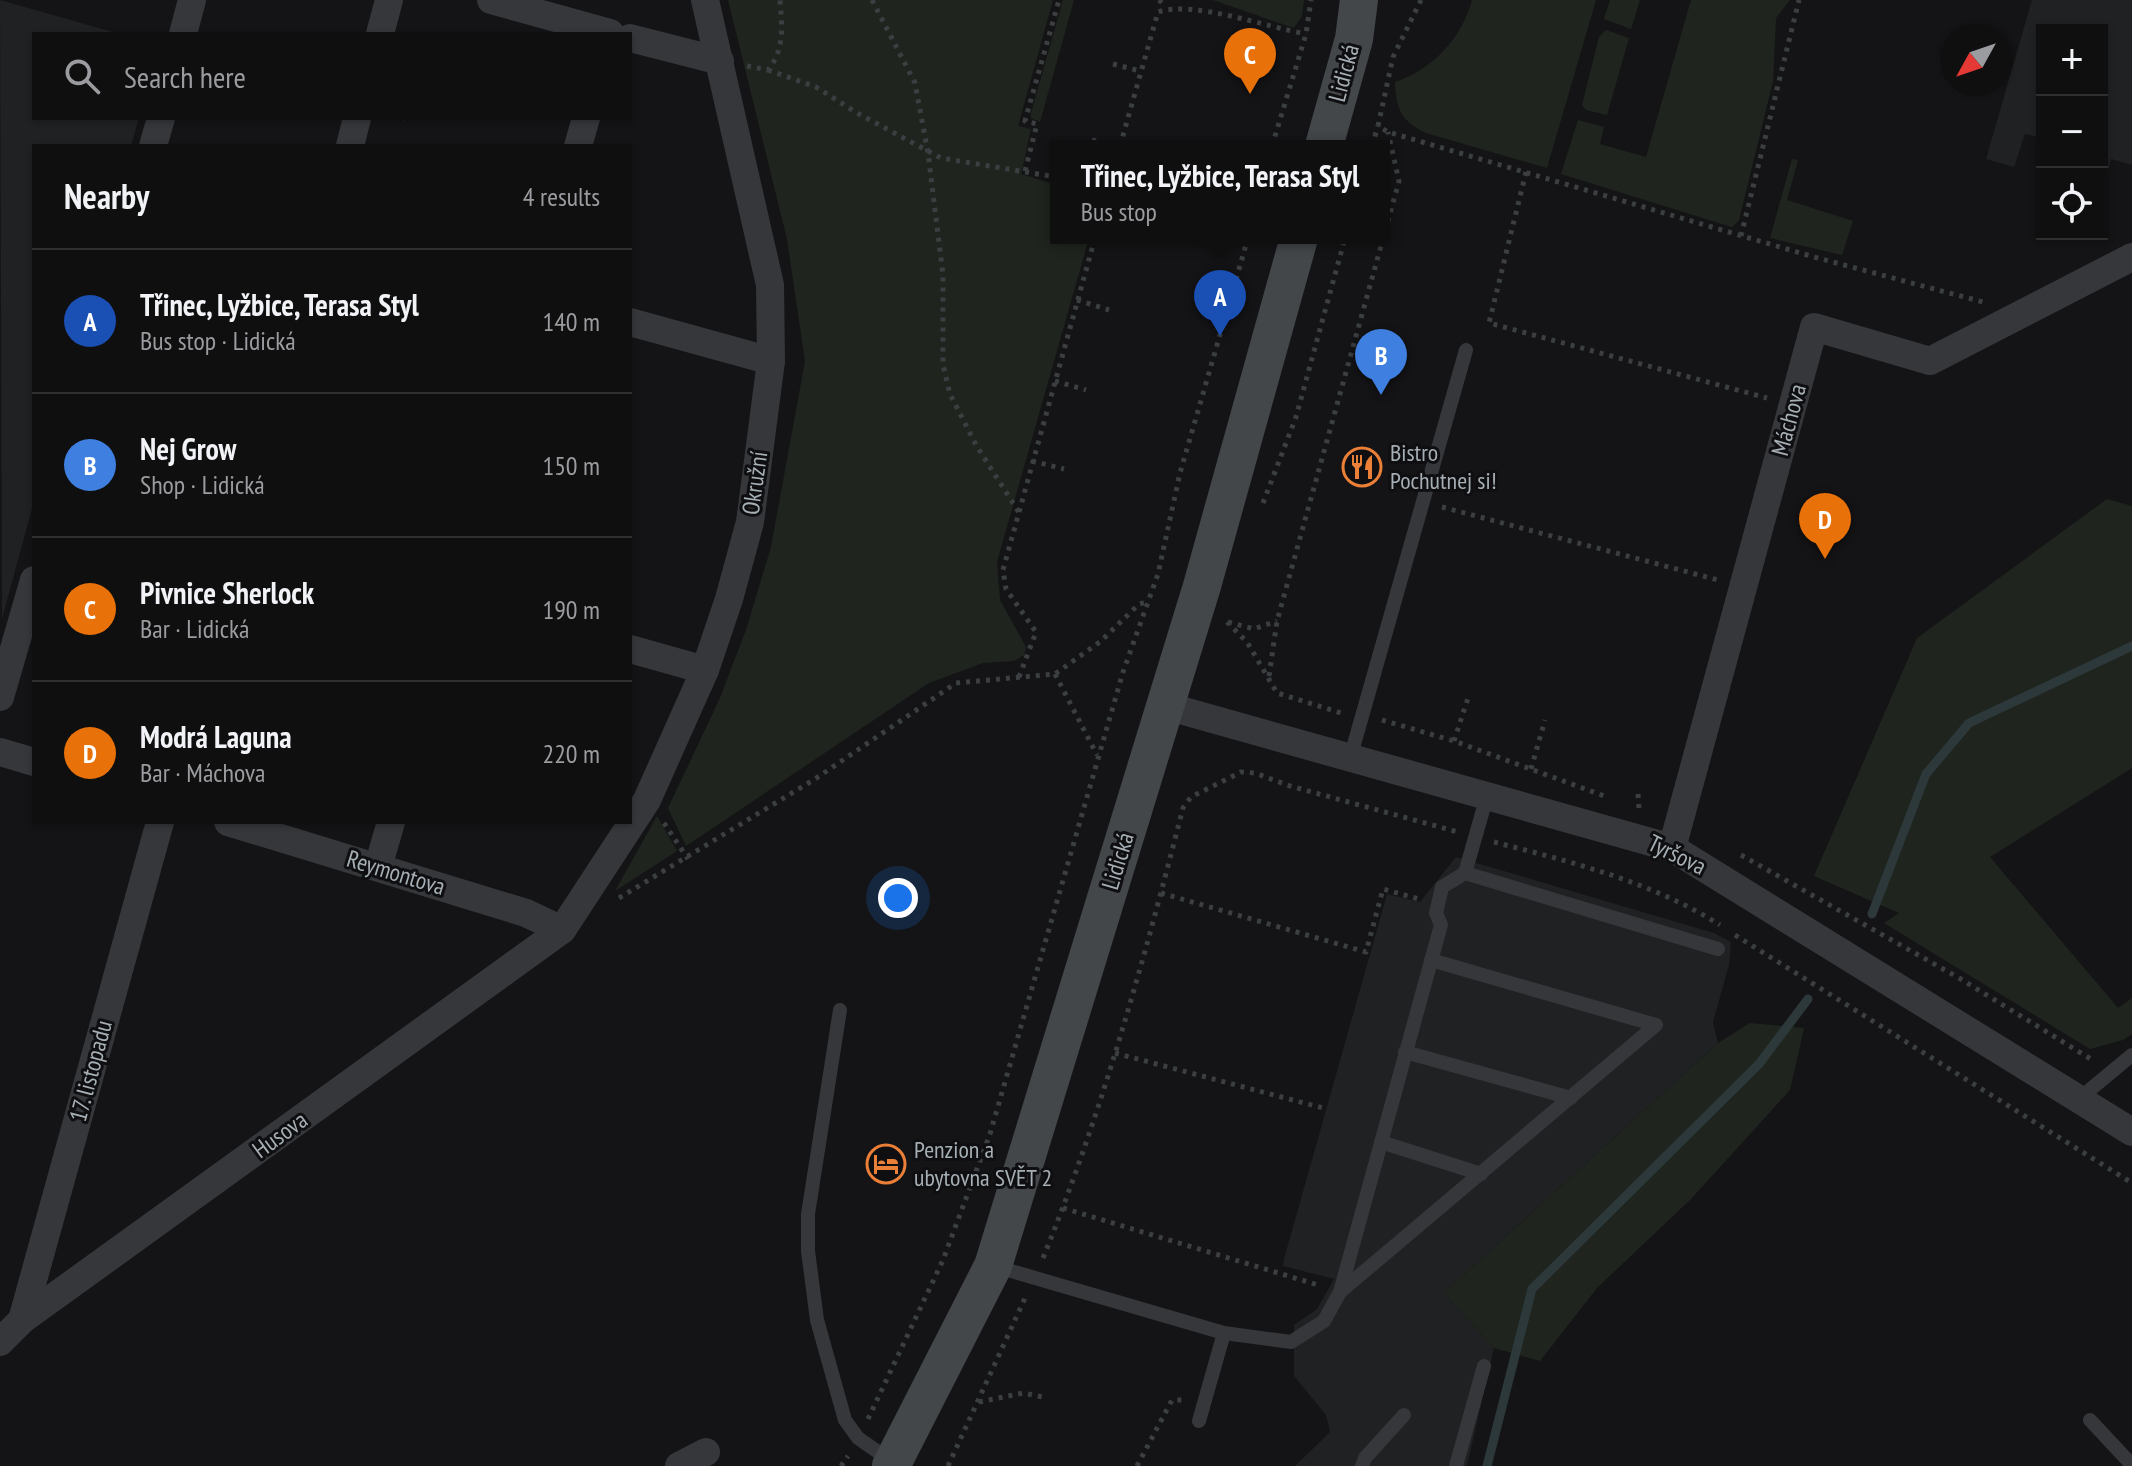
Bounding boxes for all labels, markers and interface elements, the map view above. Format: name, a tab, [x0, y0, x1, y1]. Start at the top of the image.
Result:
north arrow	[1940, 24, 2012, 96]
map controls	[2036, 24, 2108, 240]
button: +	[2036, 24, 2108, 96]
pin: C	[1224, 28, 1276, 94]
search box	[32, 32, 632, 120]
street label: Lidická	[1321, 41, 1366, 105]
icon: search	[60, 54, 104, 98]
text: Search here	[124, 57, 246, 96]
button: −	[2036, 96, 2108, 168]
popup	[1050, 140, 1390, 244]
text: Třinec, Lyžbice, Terasa Styl	[1081, 156, 1359, 195]
button: locate	[2036, 168, 2108, 240]
text: Nearby	[64, 174, 149, 218]
text: 4 results	[523, 180, 600, 213]
text: Bus stop	[1081, 195, 1157, 228]
pin: A	[1194, 270, 1246, 336]
text: Třinec, Lyžbice, Terasa Styl	[140, 285, 419, 324]
text: A	[83, 305, 97, 338]
text: 140 m	[542, 305, 600, 338]
text: Bus stop · Lidická	[140, 324, 296, 357]
pin: B	[1355, 329, 1407, 395]
street label: Máchova	[1764, 381, 1813, 459]
text: Nej Grow	[140, 429, 236, 468]
place label: Bistro Pochutnej si!	[1390, 437, 1497, 496]
restaurant icon: Bistro Pochutnej si!	[1341, 446, 1383, 488]
text: B	[84, 449, 96, 482]
text: 150 m	[542, 449, 600, 482]
street label: Okružní	[735, 449, 774, 517]
text: Shop · Lidická	[140, 468, 265, 501]
pin: D	[1799, 493, 1851, 559]
text: Pivnice Sherlock	[140, 573, 314, 612]
text: C	[84, 593, 96, 626]
text: 190 m	[542, 593, 600, 626]
text: Bar · Lidická	[140, 612, 249, 645]
text: Modrá Laguna	[140, 717, 292, 756]
text: D	[83, 737, 97, 770]
text: 220 m	[542, 737, 600, 770]
text: Bar · Máchova	[140, 756, 265, 789]
street label: Tyršova	[1643, 827, 1711, 882]
street label: Lidická	[1094, 828, 1141, 893]
street label: Reymontova	[343, 843, 449, 902]
your location	[878, 878, 918, 918]
street label: 17. listopadu	[62, 1017, 119, 1125]
street label: Husova	[246, 1104, 313, 1165]
place label: Penzion a ubytovna SVĚT 2	[914, 1134, 1052, 1193]
hotel icon: Penzion a ubytovna SVĚT 2	[865, 1143, 907, 1185]

